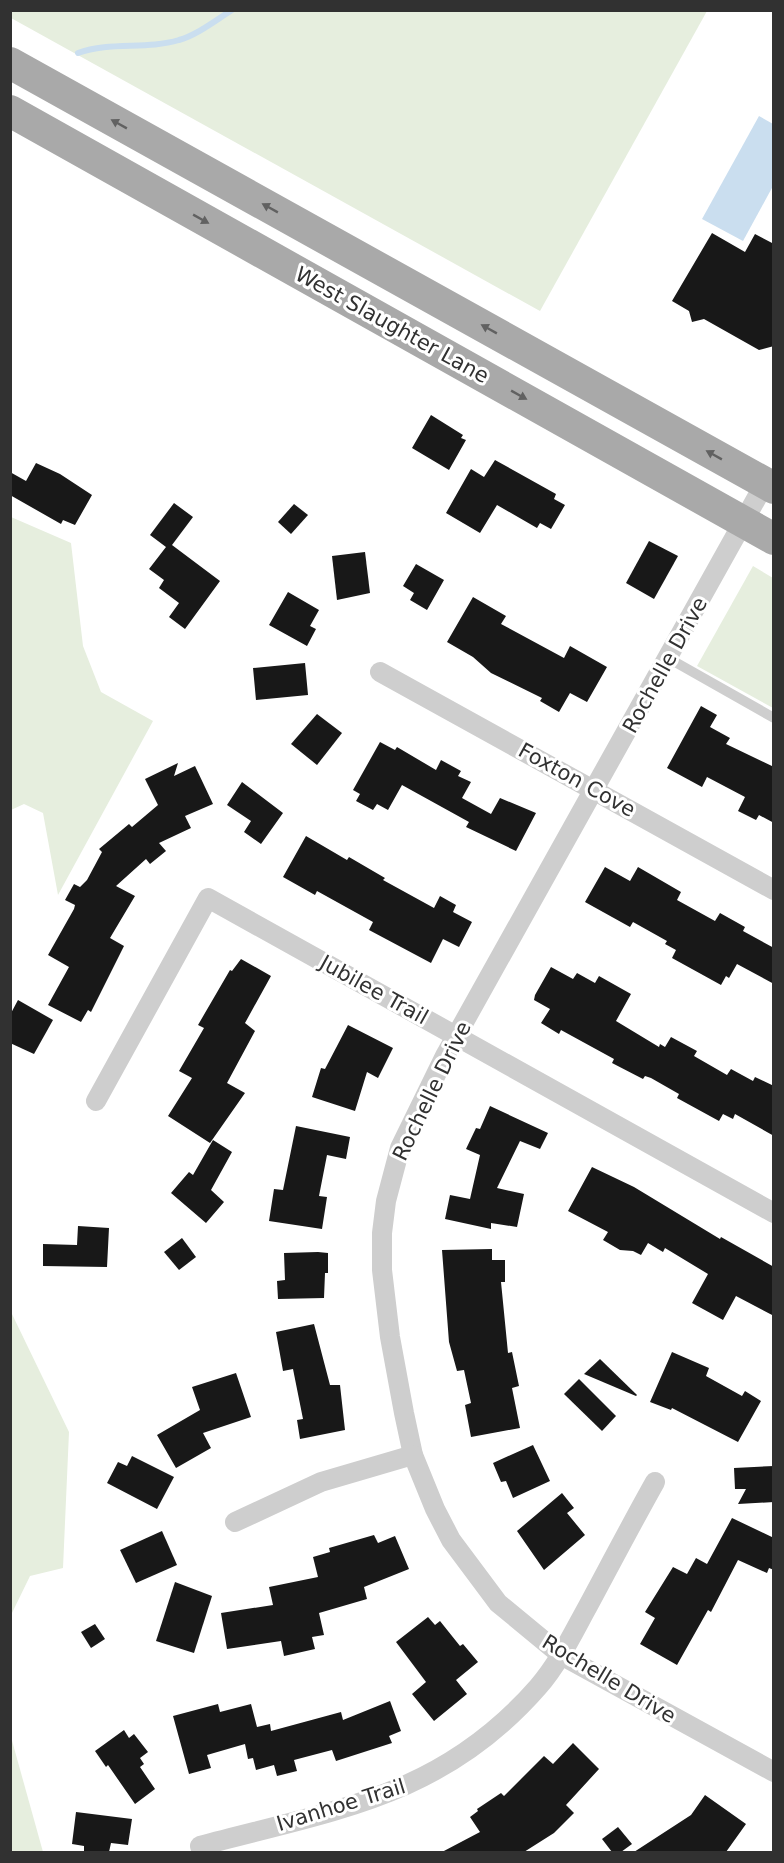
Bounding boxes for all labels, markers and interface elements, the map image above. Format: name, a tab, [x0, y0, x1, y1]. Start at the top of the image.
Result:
one-way arrow	[111, 119, 127, 130]
one-way arrow	[261, 203, 278, 213]
one-way arrow	[193, 214, 210, 224]
street label: West Slaughter Lane	[291, 262, 493, 388]
one-way arrow	[480, 324, 497, 334]
one-way arrow	[510, 390, 527, 400]
one-way arrow	[706, 450, 722, 461]
street label: Rochelle Drive	[618, 593, 712, 737]
street label: Foxton Cove	[514, 738, 640, 822]
street label: Jubilee Trail	[314, 949, 432, 1030]
street label: Rochelle Drive	[388, 1018, 476, 1164]
street label: Rochelle Drive	[538, 1630, 680, 1728]
street label: Ivanhoe Trail	[274, 1774, 408, 1836]

